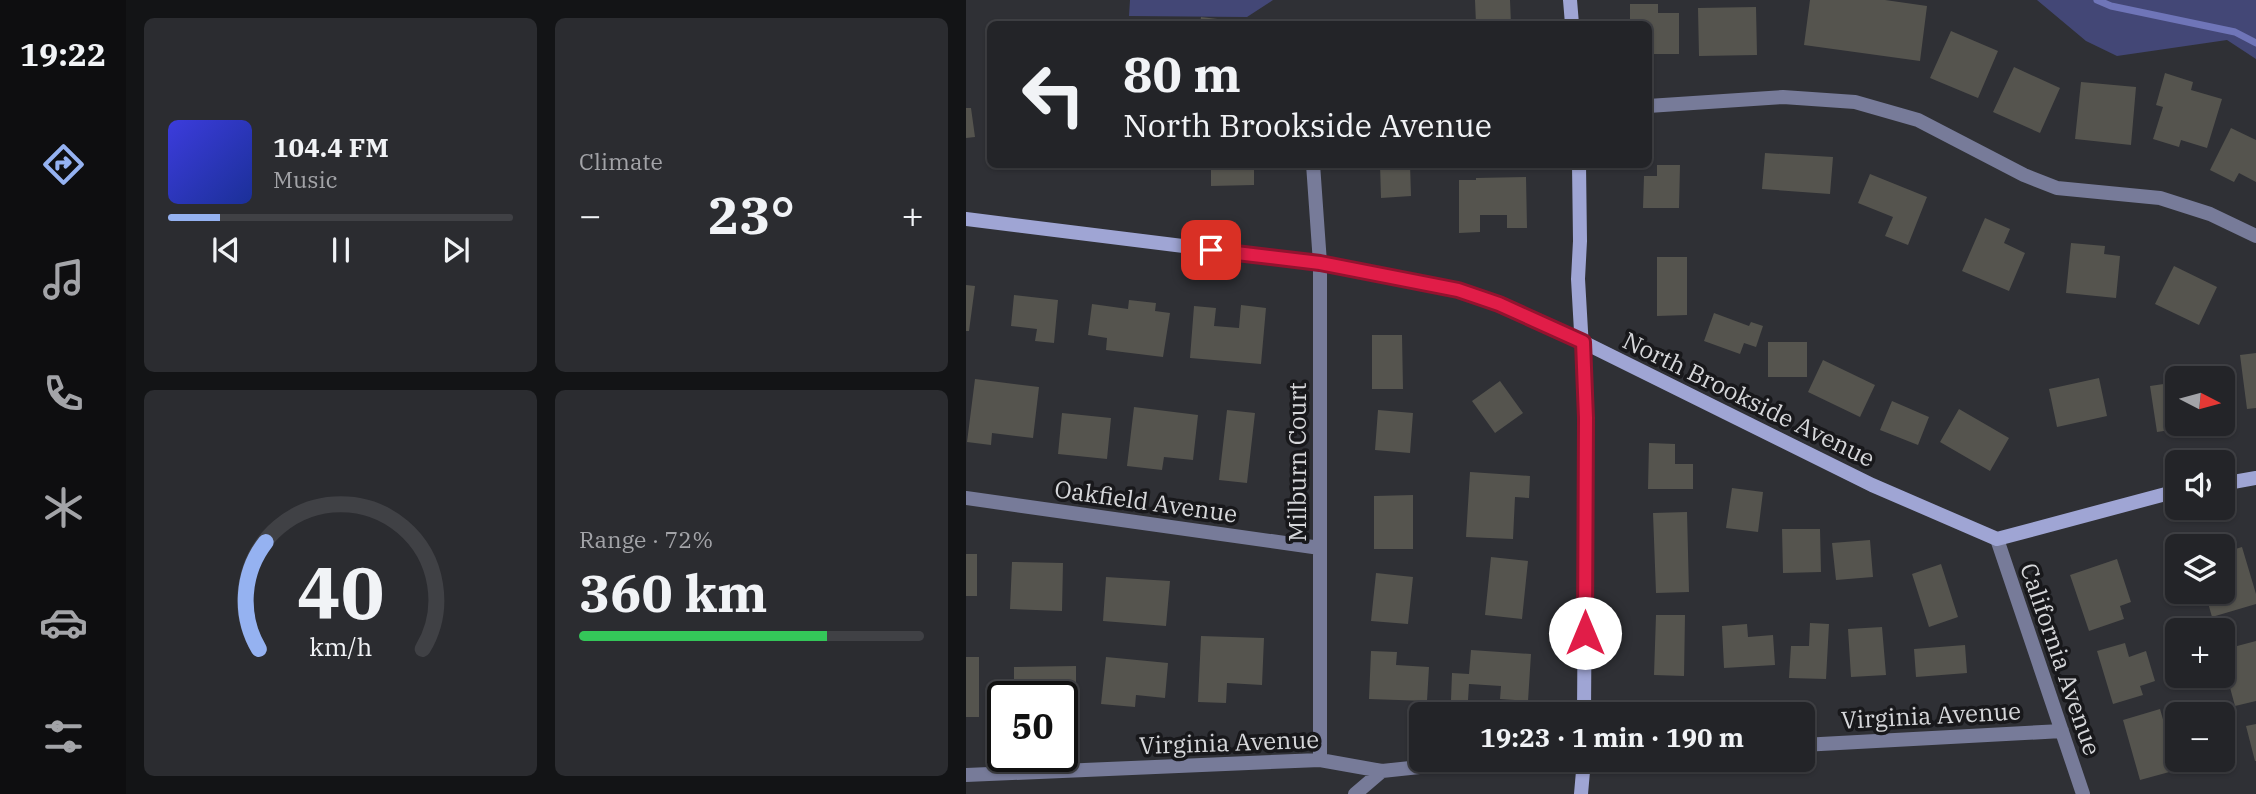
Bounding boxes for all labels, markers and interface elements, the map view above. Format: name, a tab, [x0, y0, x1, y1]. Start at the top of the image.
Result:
text: 19:22	[20, 33, 106, 75]
text: 80 m	[1123, 42, 1241, 105]
icon: left	[1008, 49, 1099, 140]
text: North Brookside Avenue	[1123, 104, 1492, 146]
text: 104.4 FM	[273, 130, 389, 164]
icon: directions	[39, 140, 88, 189]
text: Climate	[579, 146, 663, 176]
text: Music	[273, 164, 338, 194]
text: 23°	[708, 181, 795, 248]
text: −	[579, 190, 602, 239]
text: +	[901, 190, 924, 239]
pin	[1181, 220, 1241, 280]
icon: previous	[207, 231, 245, 269]
icon: pause	[322, 231, 360, 269]
icon: next	[437, 231, 475, 269]
icon: arrive	[1192, 231, 1230, 269]
icon: music	[39, 255, 88, 304]
street label: North Brookside Avenue	[1618, 324, 1880, 474]
north arrow	[2165, 366, 2235, 436]
map controls	[2165, 366, 2235, 772]
icon: phone	[39, 369, 88, 418]
street label: Milburn Court	[1281, 382, 1313, 542]
button: sound	[2165, 450, 2235, 520]
street label: Oakfield Avenue	[1053, 472, 1239, 530]
icon: climate	[39, 483, 88, 532]
text: Range · 72%	[579, 524, 713, 554]
button: layers	[2165, 534, 2235, 604]
text: 40	[297, 544, 384, 639]
text: 360 km	[579, 559, 768, 626]
street label: California Avenue	[2013, 559, 2109, 759]
position arrow	[1548, 596, 1622, 670]
icon: car	[39, 598, 88, 647]
button: +	[2165, 618, 2235, 688]
text: km/h	[309, 630, 372, 663]
speed limit sign: 50	[987, 681, 1078, 772]
street label: Virginia Avenue	[1840, 694, 2022, 736]
button: −	[2165, 702, 2235, 772]
icon: filters	[39, 712, 88, 761]
text: 19:23 · 1 min · 190 m	[1480, 720, 1744, 754]
street label: Virginia Avenue	[1138, 723, 1320, 761]

